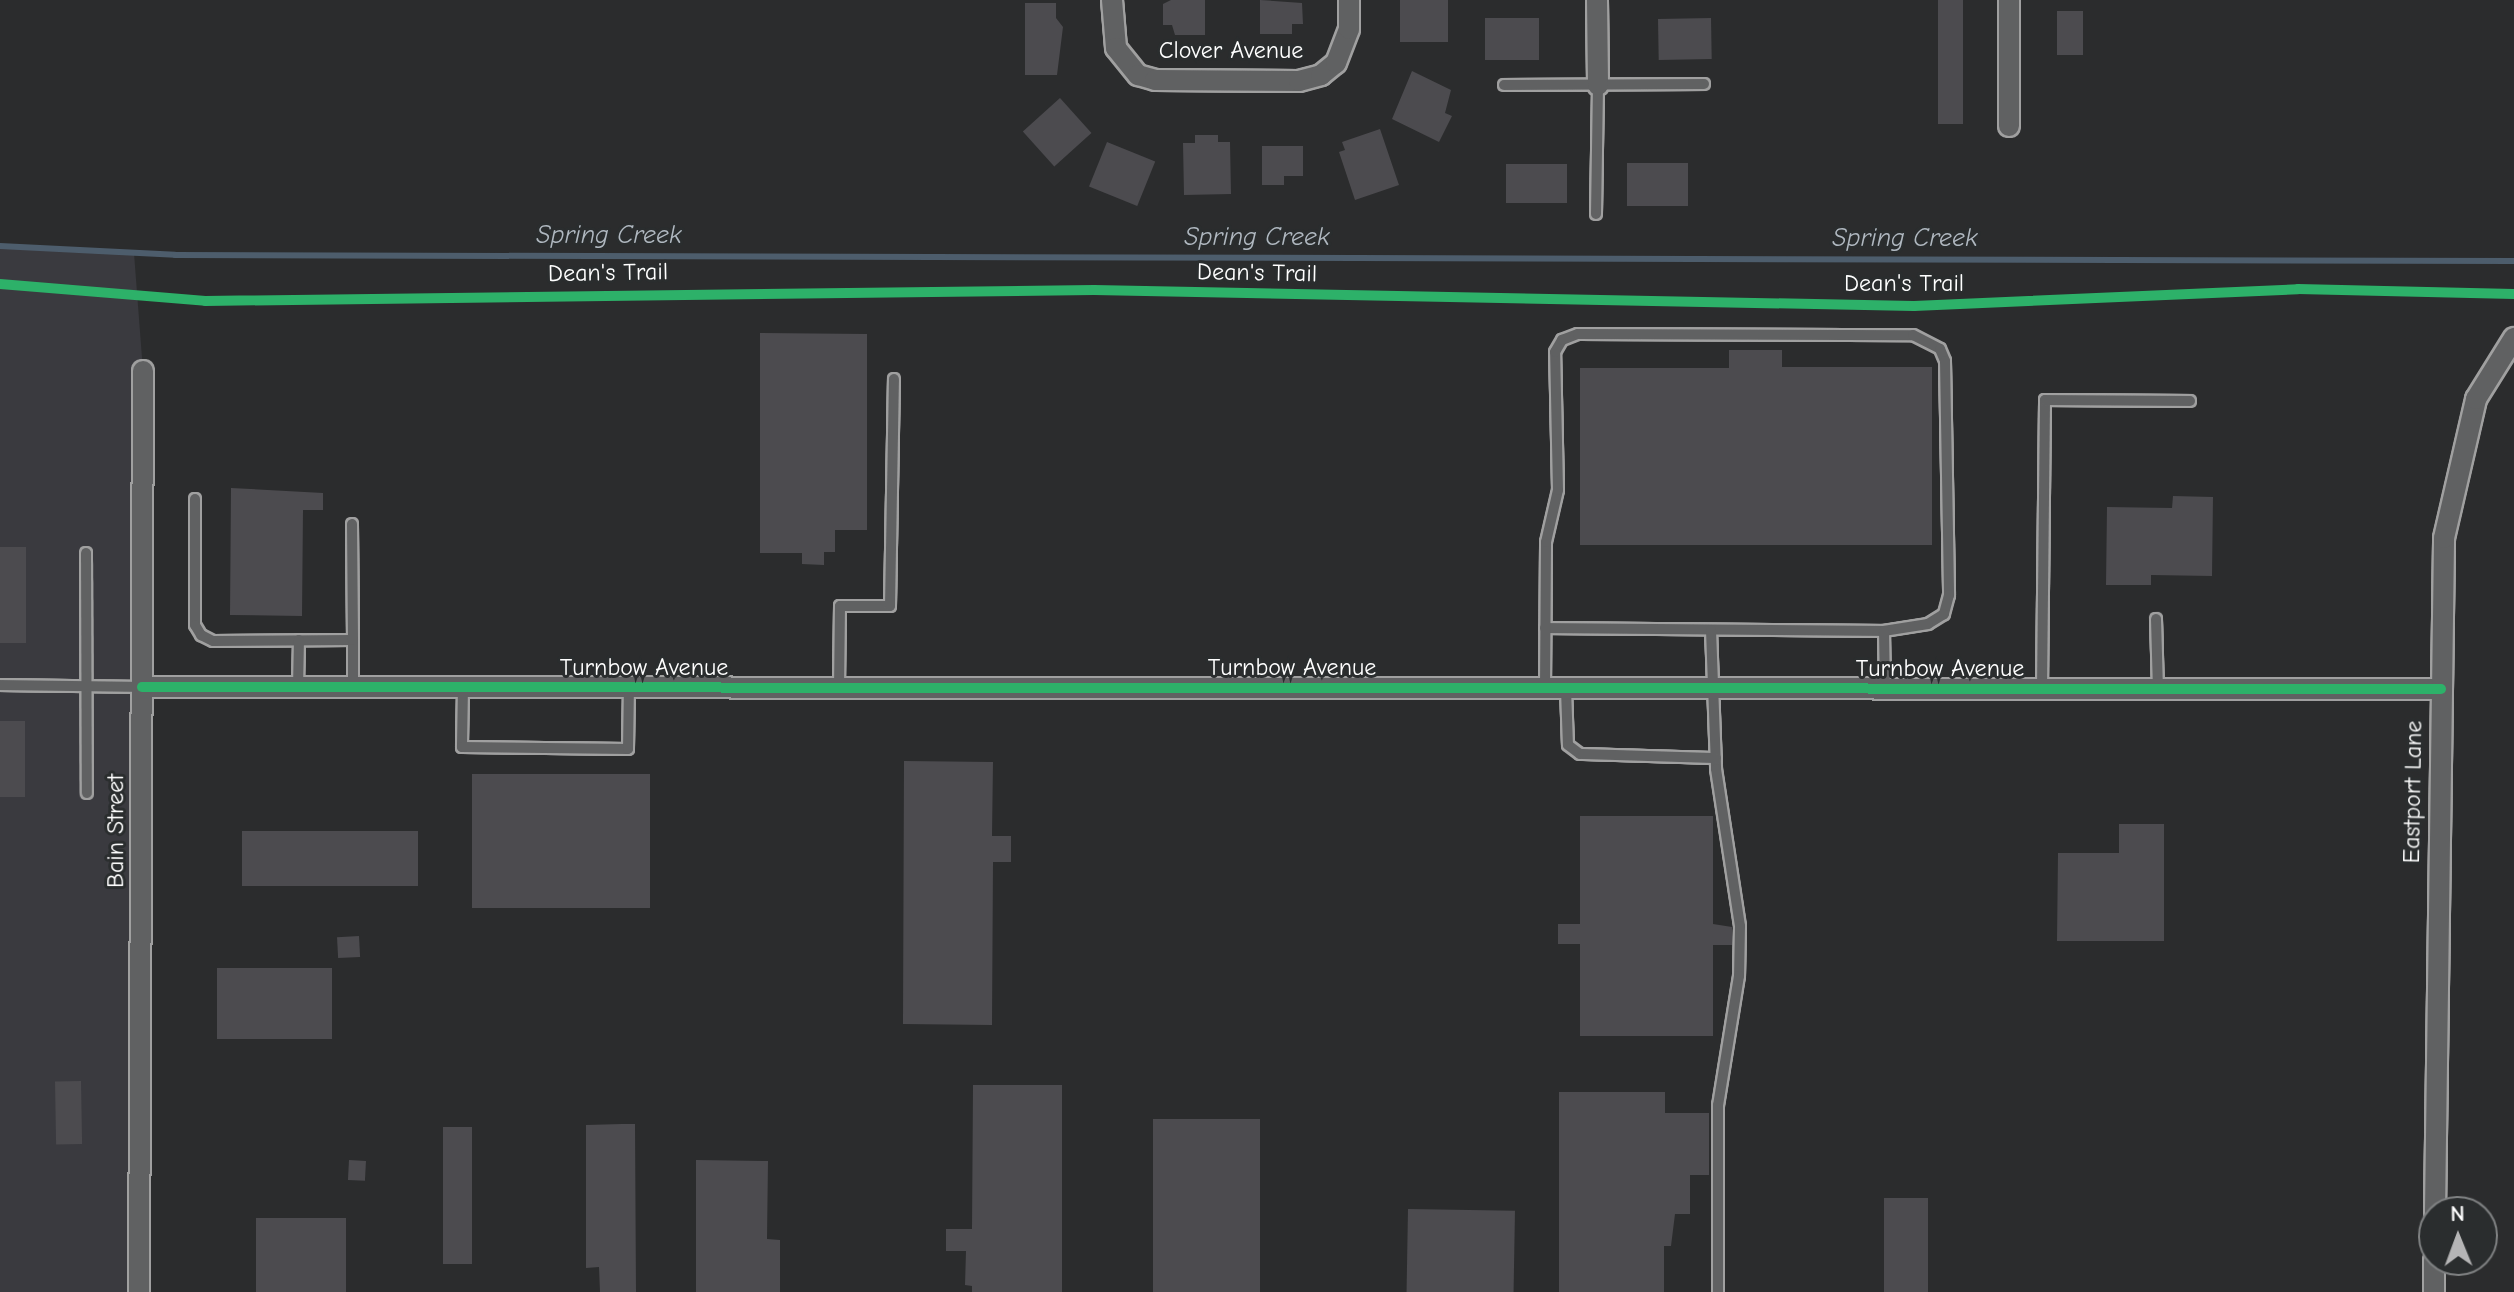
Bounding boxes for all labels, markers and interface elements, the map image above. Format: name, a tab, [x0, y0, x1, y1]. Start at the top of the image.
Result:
street label: Clover Avenue	[1159, 37, 1303, 65]
water label: Spring Creek	[536, 220, 682, 252]
water label: Spring Creek	[1184, 222, 1330, 254]
water label: Spring Creek	[1832, 223, 1978, 255]
street label: Dean's Trail	[548, 258, 668, 288]
street label: Dean's Trail	[1197, 258, 1317, 288]
street label: Dean's Trail	[1844, 270, 1964, 298]
street label: Turnbow Avenue	[560, 654, 728, 682]
street label: Turnbow Avenue	[1208, 654, 1376, 682]
street label: Turnbow Avenue	[1856, 655, 2024, 683]
street label: Eastport Lane	[2397, 720, 2429, 864]
street label: Bain Street	[102, 774, 130, 888]
north arrow	[2418, 1196, 2498, 1276]
text: N	[2450, 1201, 2465, 1227]

